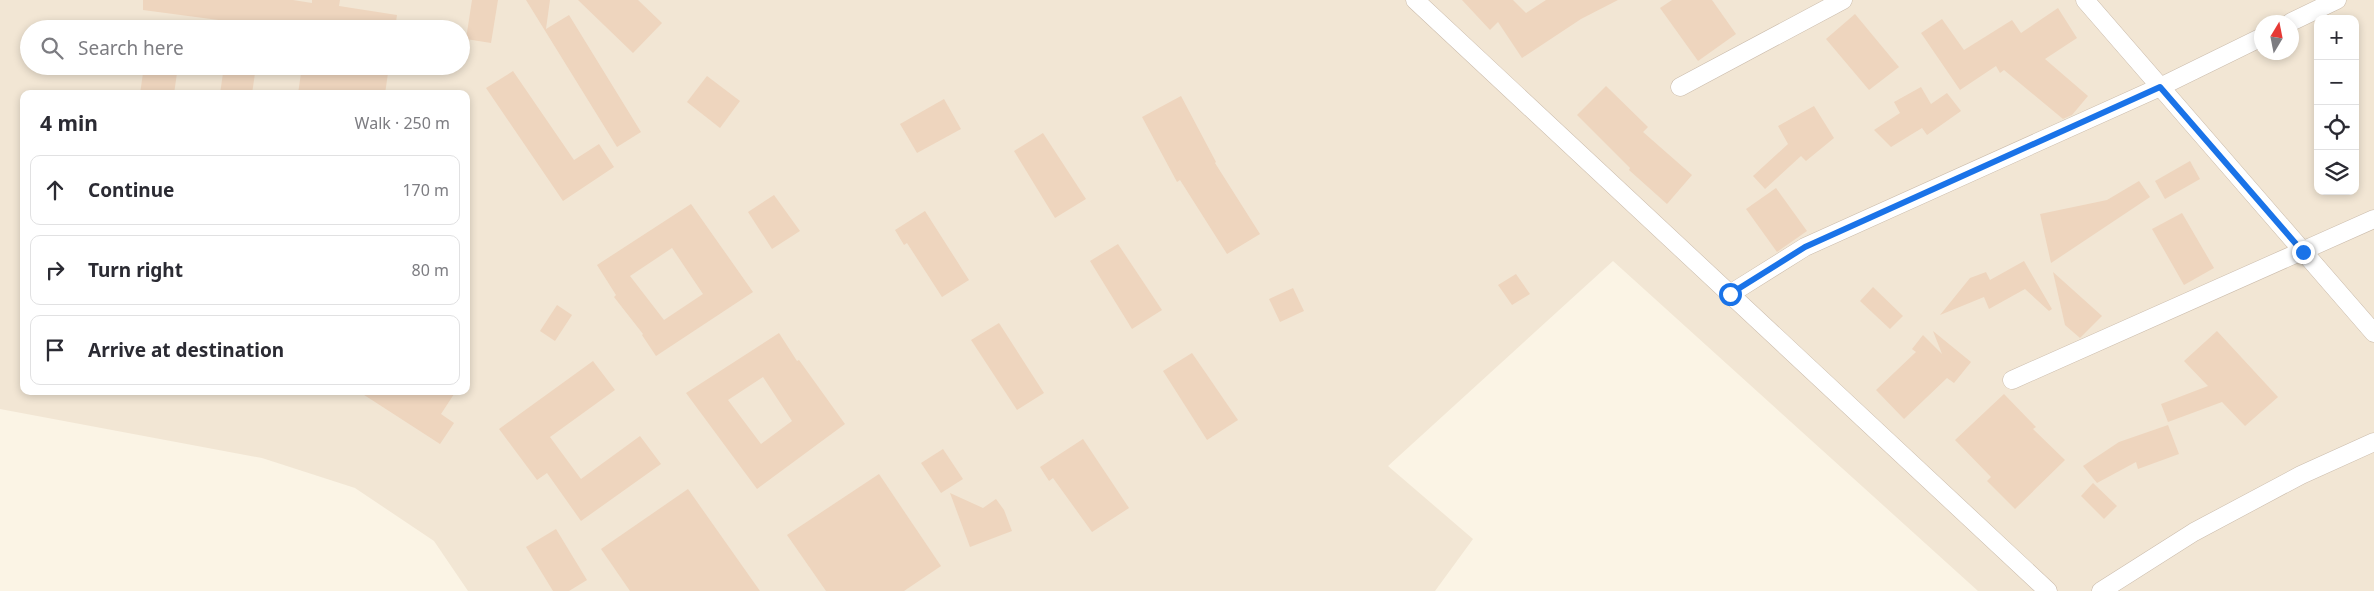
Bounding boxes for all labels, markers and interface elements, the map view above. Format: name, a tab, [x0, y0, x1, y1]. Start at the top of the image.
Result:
north arrow	[2254, 15, 2299, 60]
map controls	[2314, 15, 2359, 195]
button: +	[2314, 15, 2359, 60]
search box	[20, 20, 470, 75]
icon: search	[38, 34, 66, 62]
text: Search here	[78, 35, 184, 61]
button: −	[2314, 60, 2359, 105]
button: locate	[2314, 105, 2359, 150]
text: 4 min	[40, 109, 98, 137]
text: Walk · 250 m	[355, 112, 450, 134]
button: layers	[2314, 150, 2359, 195]
icon: ahead	[41, 176, 69, 204]
text: Continue	[88, 177, 174, 203]
text: 170 m	[402, 179, 449, 201]
route end	[2292, 241, 2315, 264]
icon: right	[41, 256, 69, 284]
text: Turn right	[88, 257, 183, 283]
text: 80 m	[412, 259, 449, 281]
route start	[1719, 283, 1742, 306]
icon: arrive	[41, 336, 69, 364]
text: Arrive at destination	[88, 337, 284, 363]

